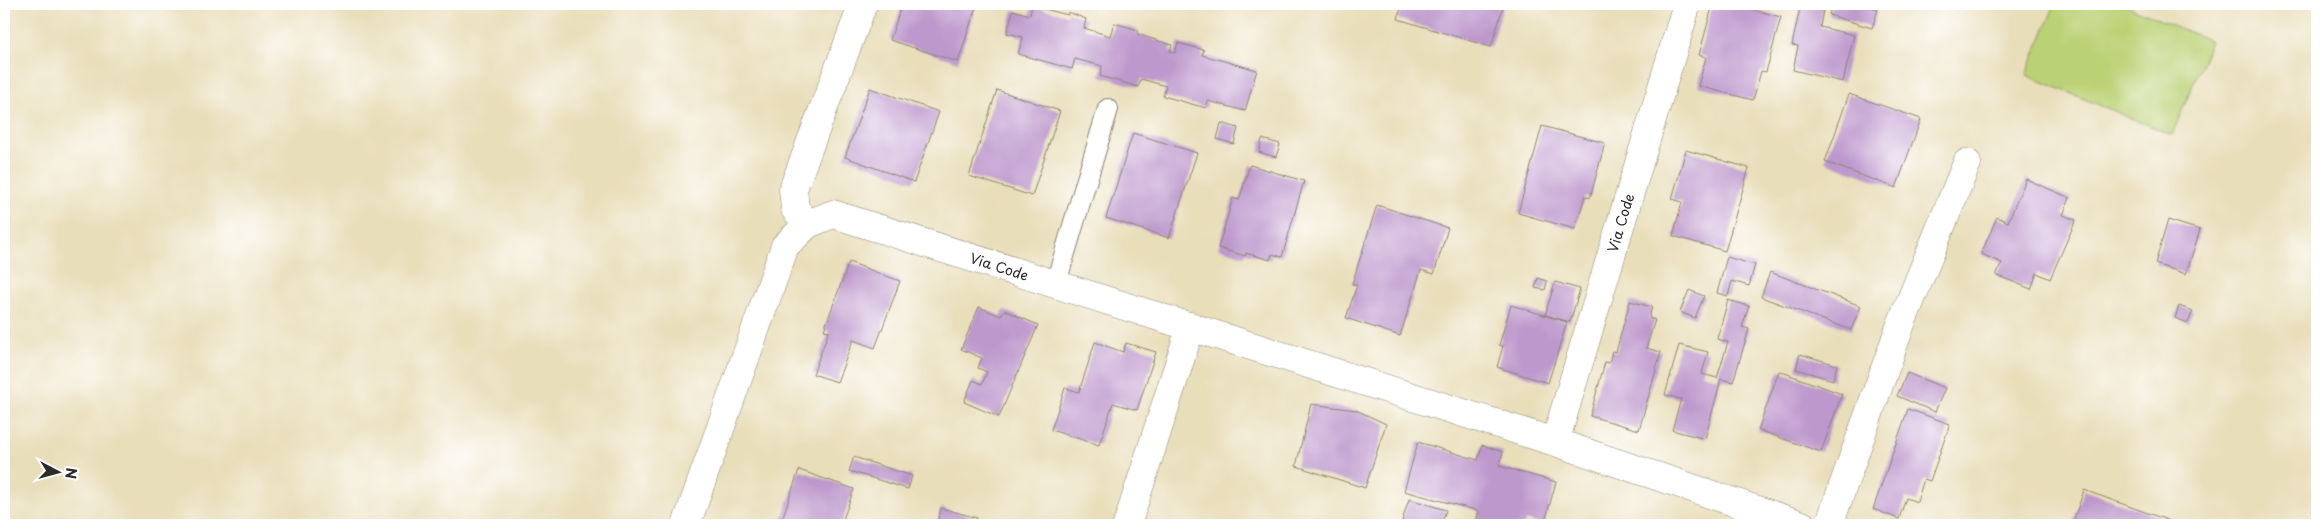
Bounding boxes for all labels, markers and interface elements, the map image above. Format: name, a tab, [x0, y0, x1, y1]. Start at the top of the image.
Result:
street label: Via Code	[1602, 191, 1639, 255]
street label: Via Code	[967, 247, 1031, 286]
north arrow	[32, 446, 82, 496]
text: N	[60, 467, 82, 480]

